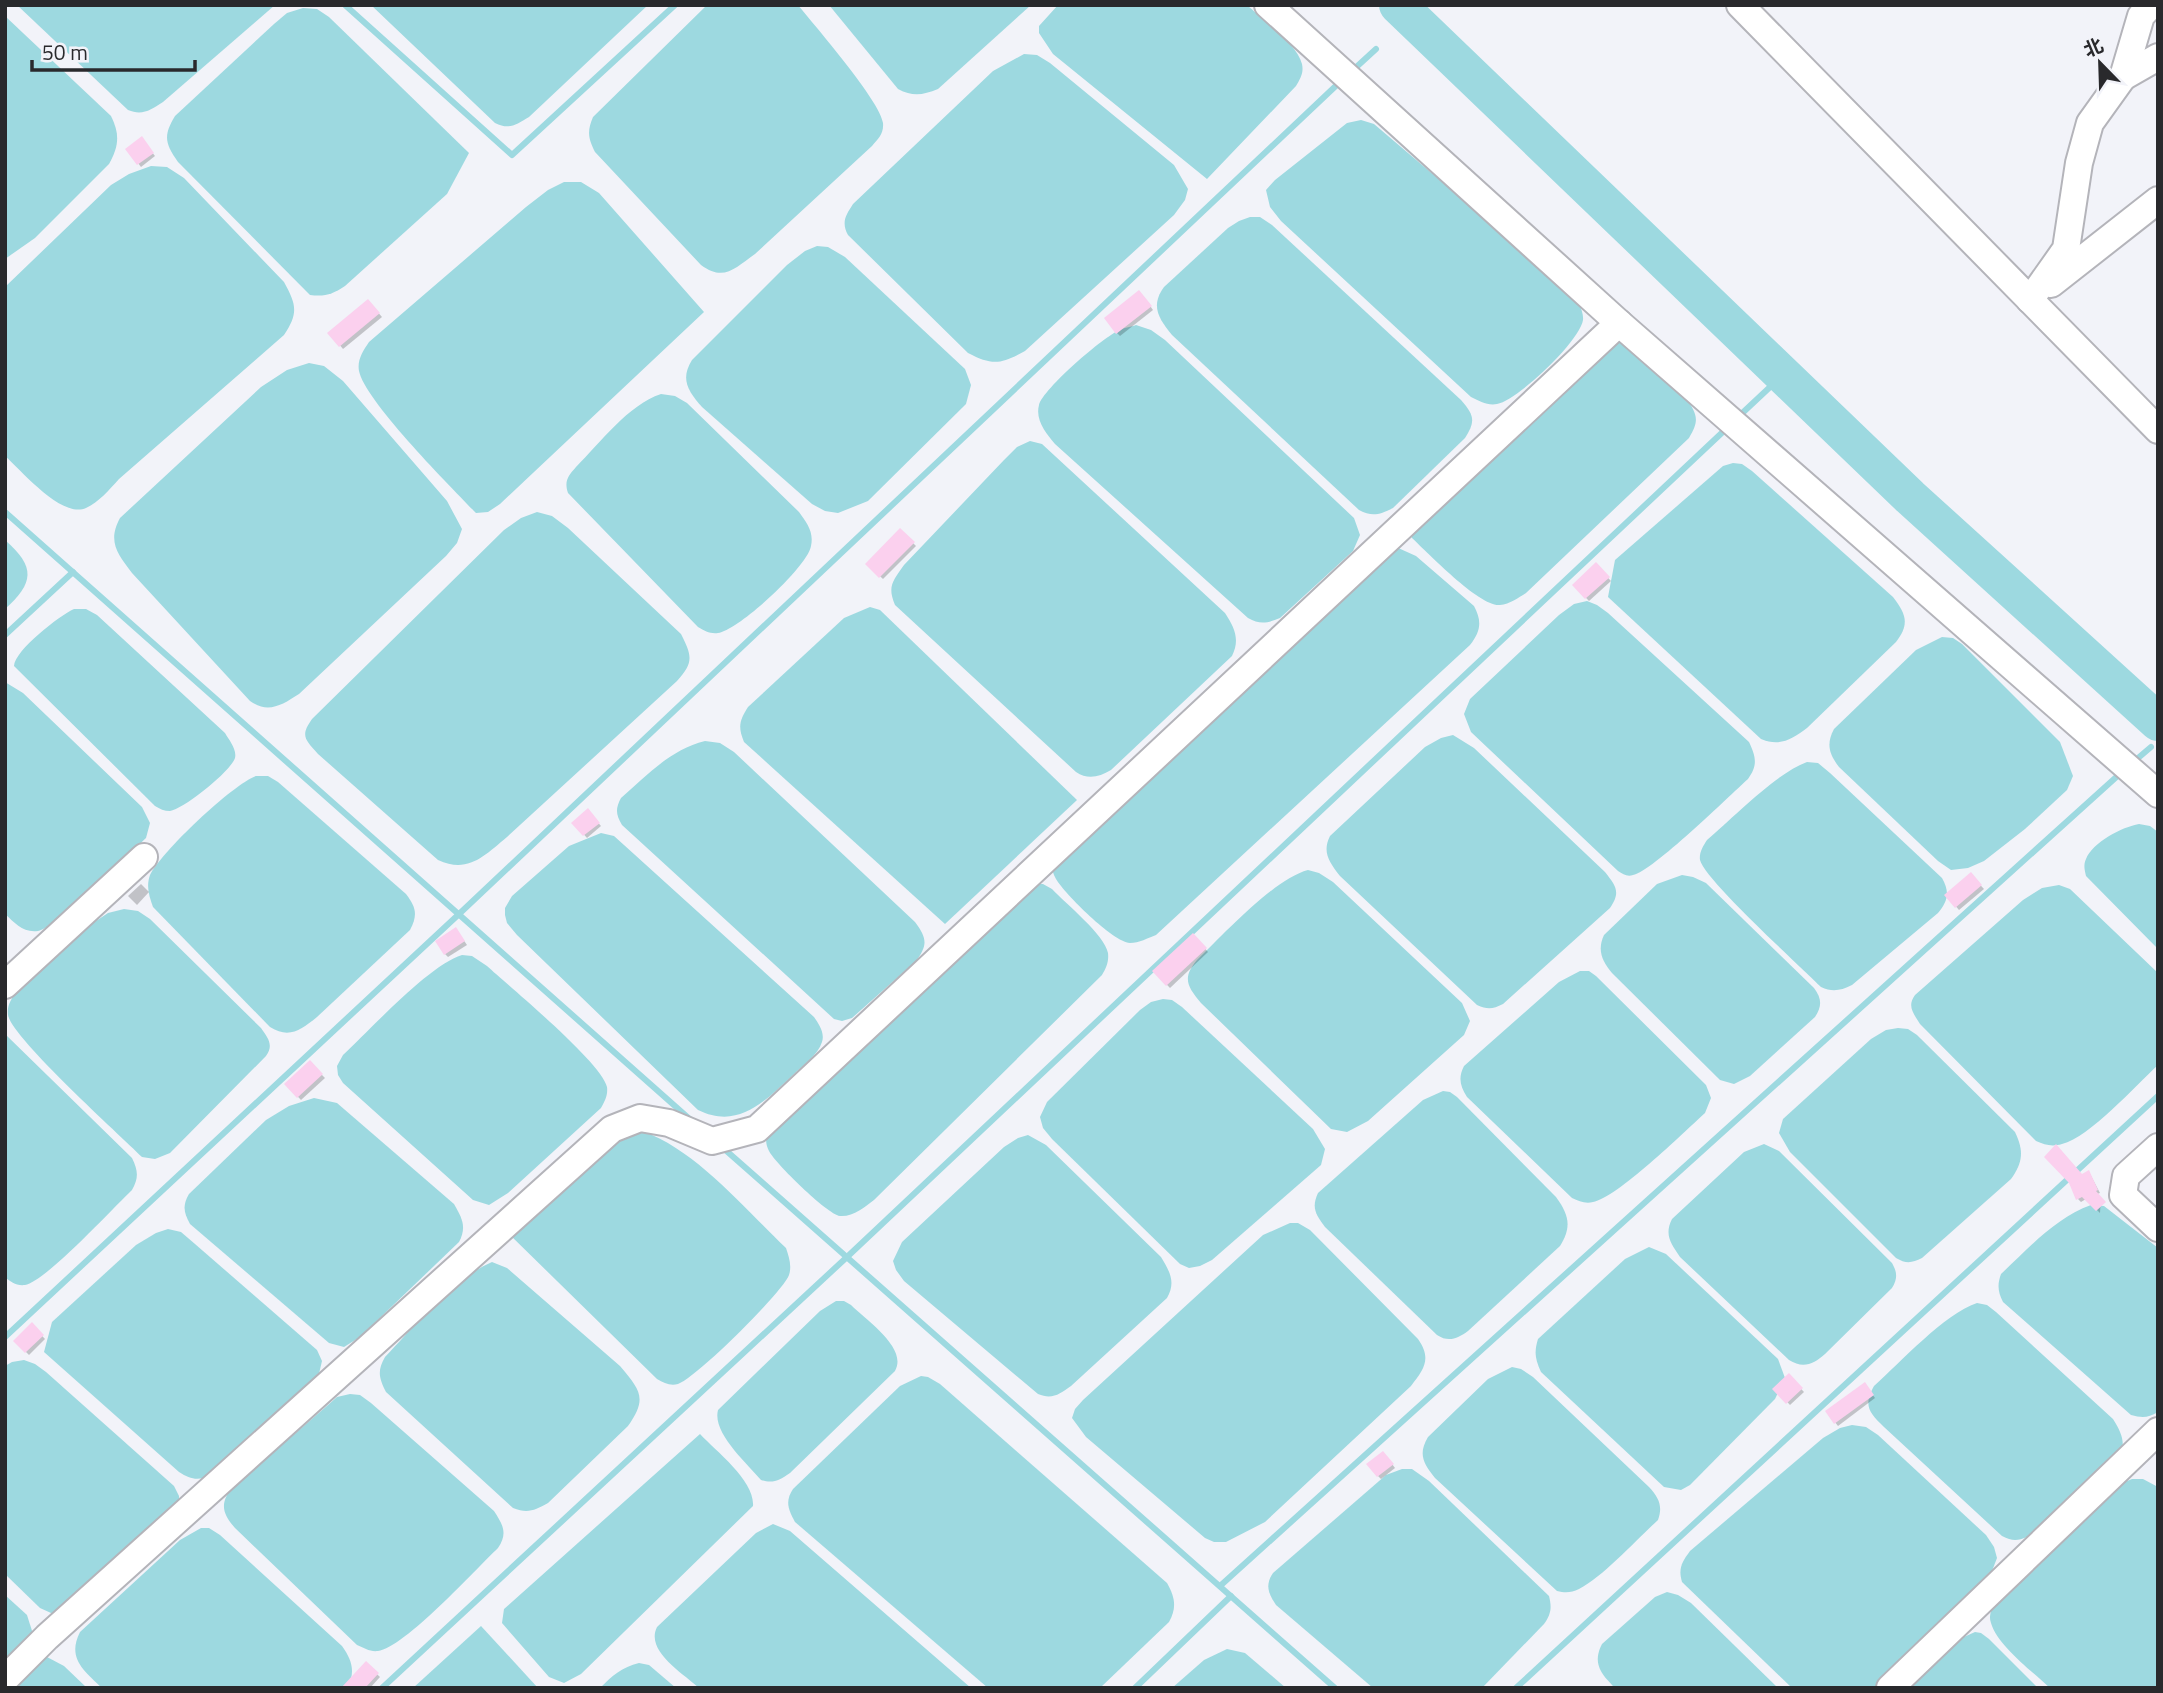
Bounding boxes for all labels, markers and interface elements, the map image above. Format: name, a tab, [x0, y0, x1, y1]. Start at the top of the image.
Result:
scale bar	[32, 28, 194, 72]
north arrow	[2065, 28, 2135, 98]
text: 北	[2079, 30, 2108, 64]
text: 50 m	[42, 36, 88, 68]

